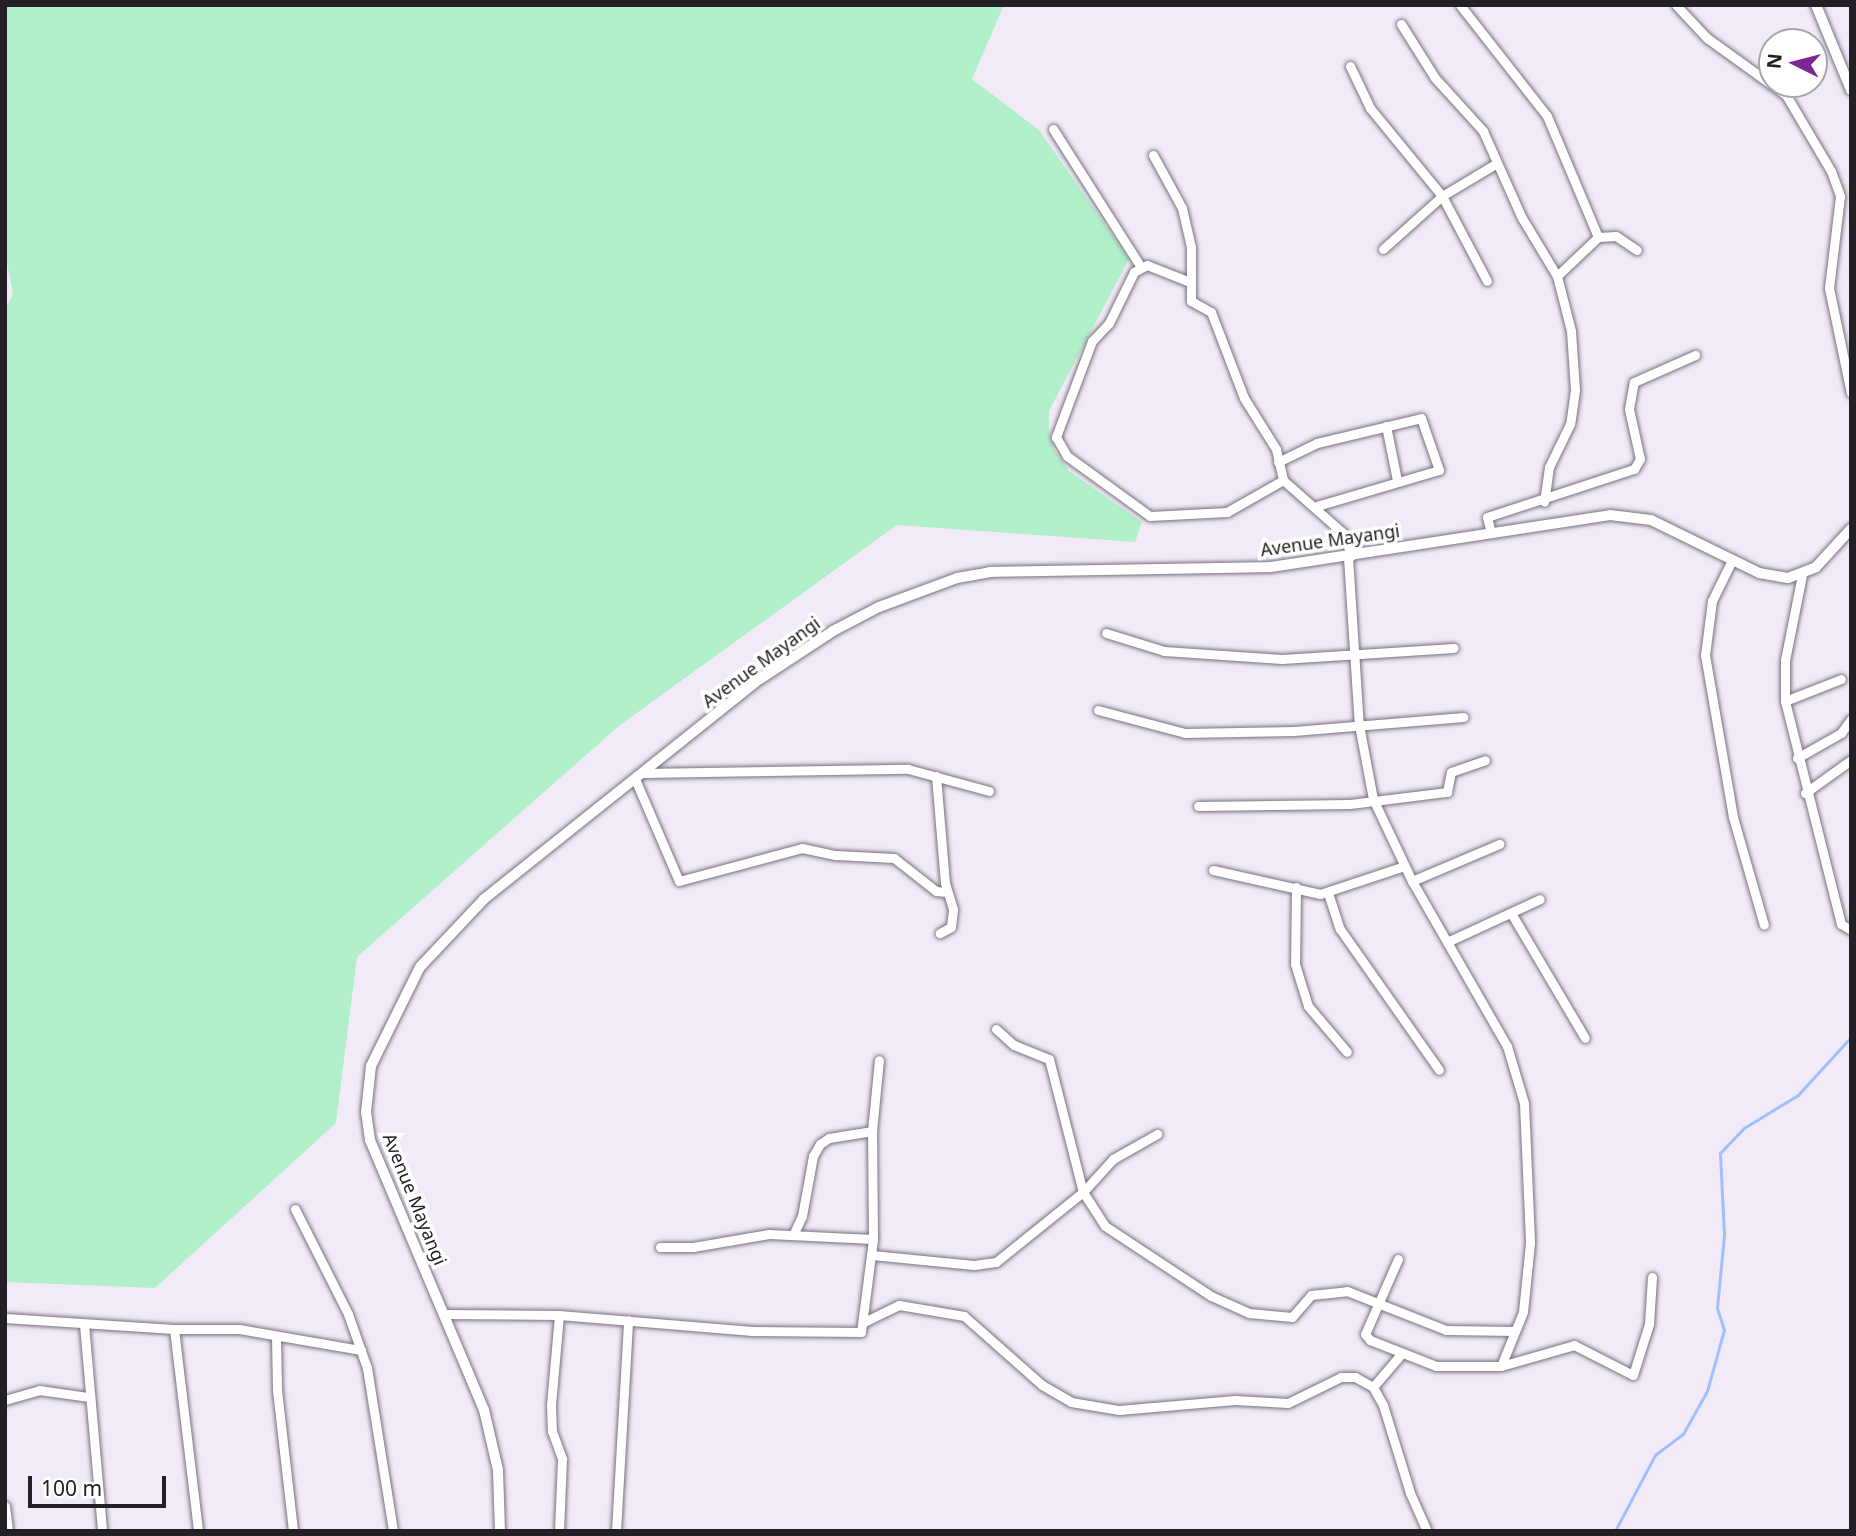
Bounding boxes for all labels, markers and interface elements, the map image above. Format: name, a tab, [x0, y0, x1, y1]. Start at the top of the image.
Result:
north arrow	[1758, 28, 1828, 98]
text: N	[1760, 52, 1788, 70]
street label: Avenue Mayangi	[1259, 520, 1401, 560]
street label: Avenue Mayangi	[698, 612, 824, 712]
street label: Avenue Mayangi	[379, 1130, 451, 1268]
scale bar	[32, 1462, 170, 1506]
text: 100 m	[41, 1474, 102, 1502]

